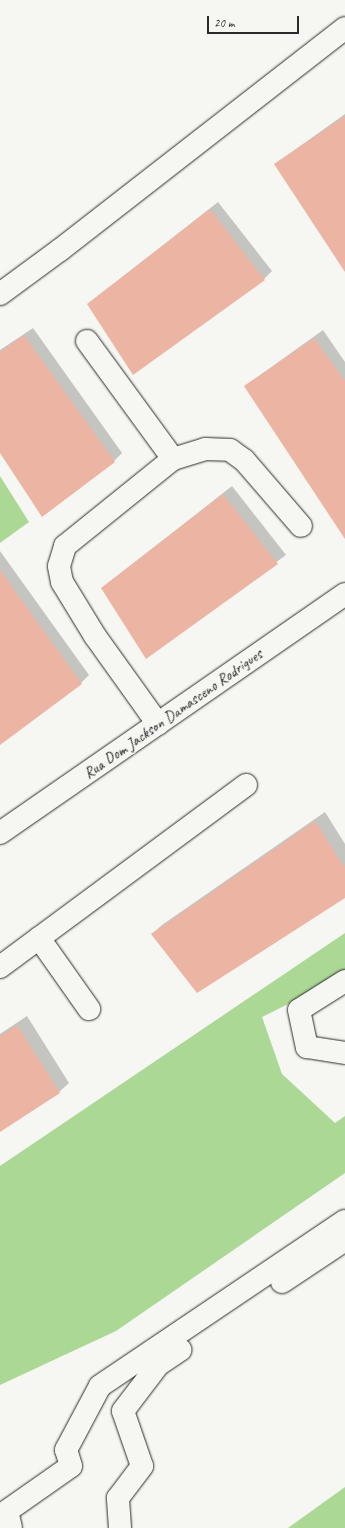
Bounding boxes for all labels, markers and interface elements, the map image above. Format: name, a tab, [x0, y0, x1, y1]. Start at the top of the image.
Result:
scale bar	[209, 8, 301, 34]
text: 20 m	[214, 15, 234, 31]
street label: Rua Dom Jackson Damasceno Rodrigues	[80, 645, 266, 783]

